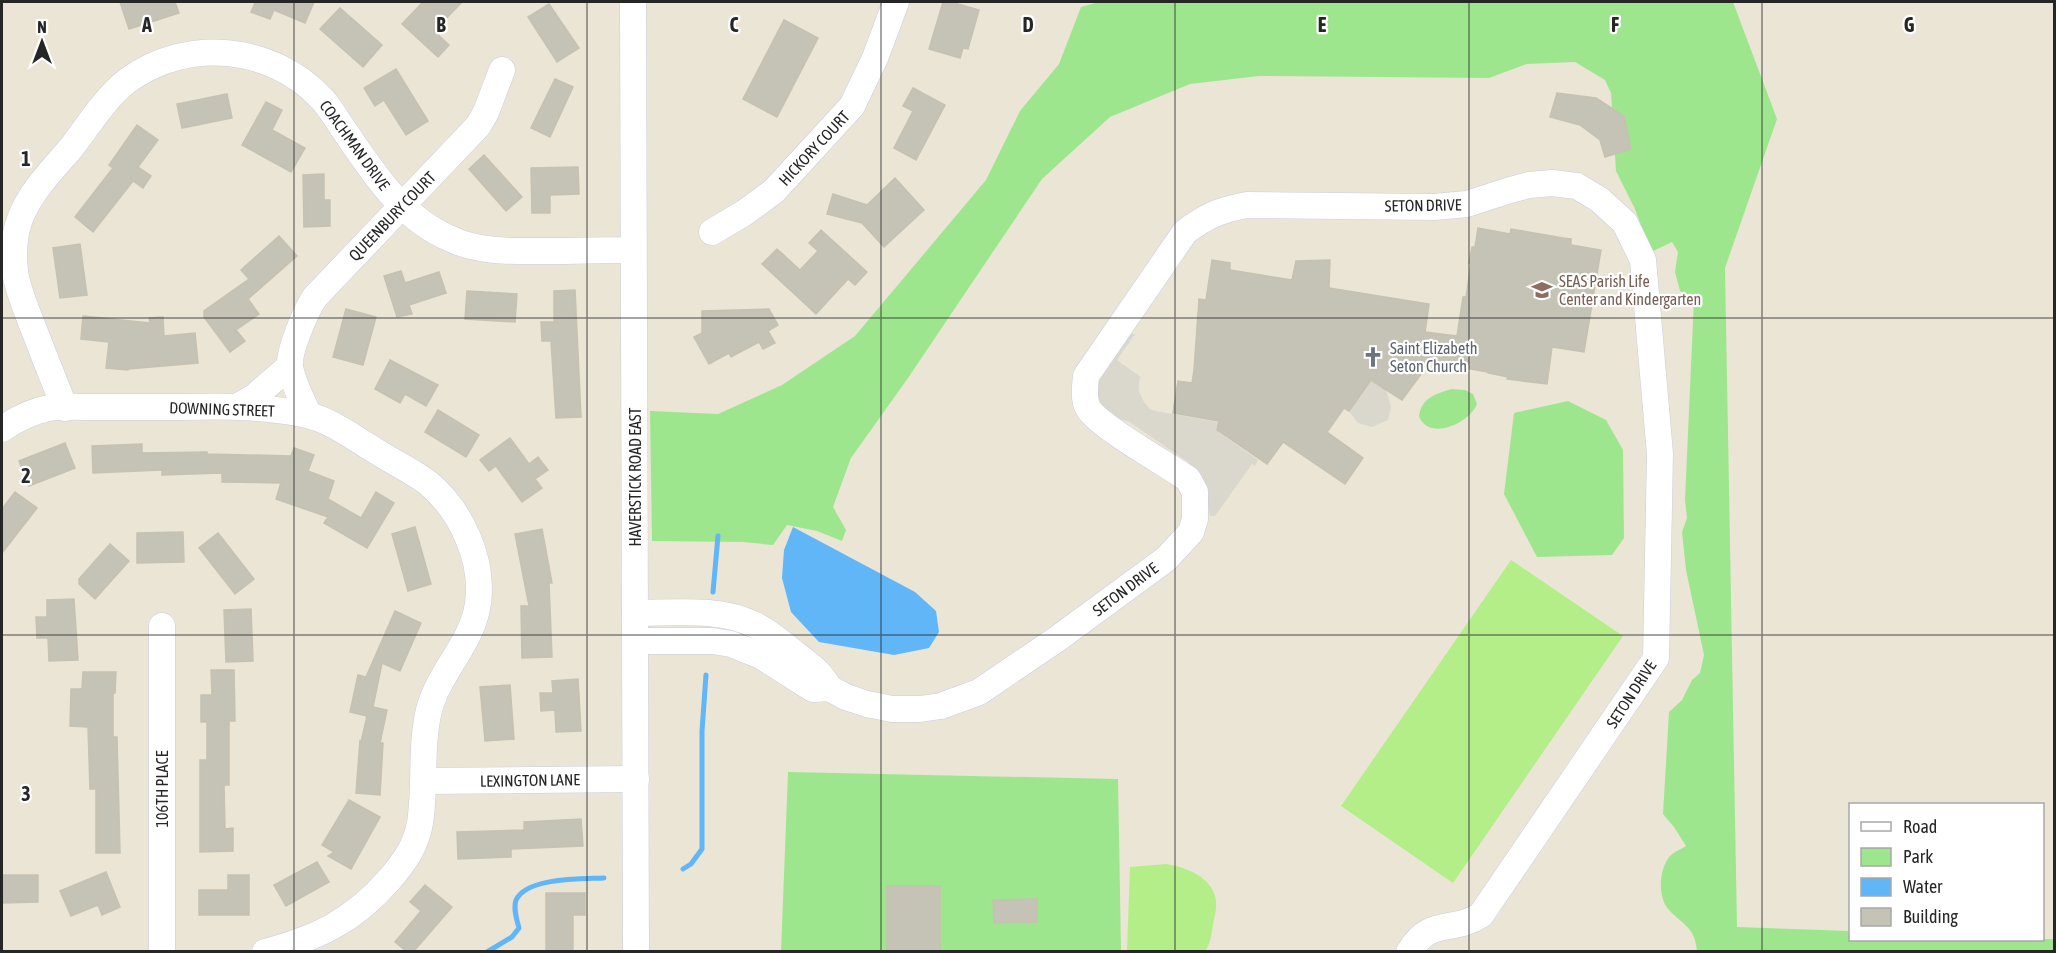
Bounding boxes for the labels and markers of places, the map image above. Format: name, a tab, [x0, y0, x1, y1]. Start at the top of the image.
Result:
place label: SEAS Parish Life Center and Kindergarten	[1559, 272, 1701, 309]
school or university icon: SEAS Parish Life Center and Kindergarten	[1530, 278, 1554, 302]
place label: Saint Elizabeth Seton Church	[1390, 339, 1478, 375]
church icon: Saint Elizabeth Seton Church	[1361, 345, 1385, 369]

